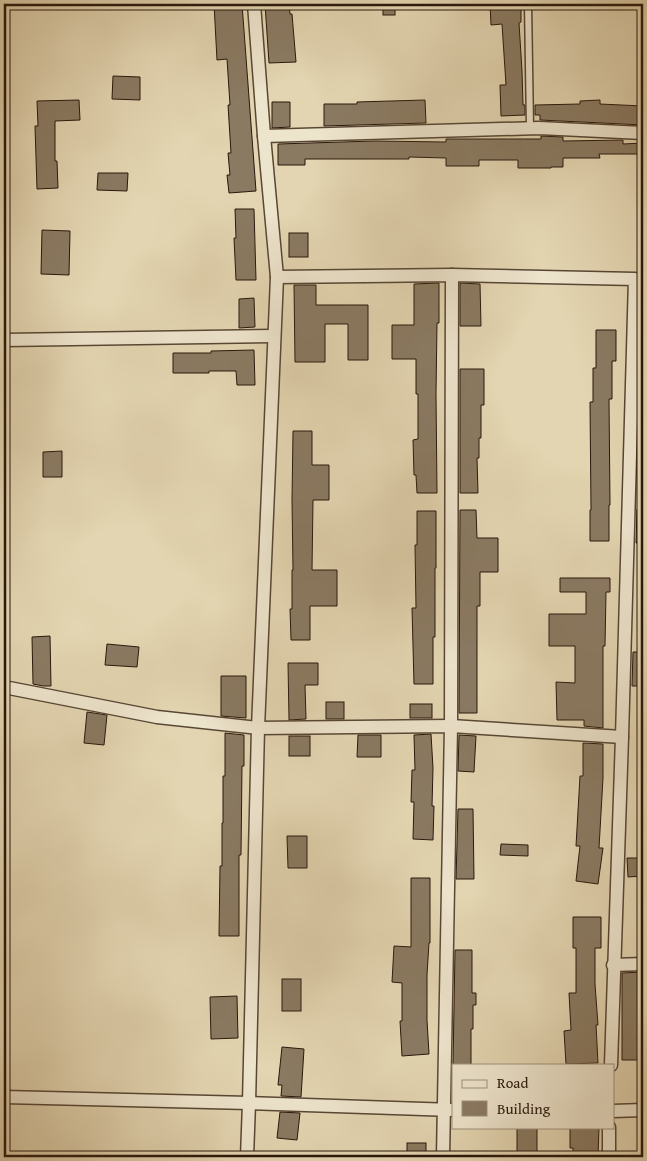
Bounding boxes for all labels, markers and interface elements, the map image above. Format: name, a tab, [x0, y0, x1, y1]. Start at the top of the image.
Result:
legend	[452, 1064, 614, 1128]
text: Road	[497, 1072, 528, 1093]
text: Building	[497, 1098, 551, 1119]

